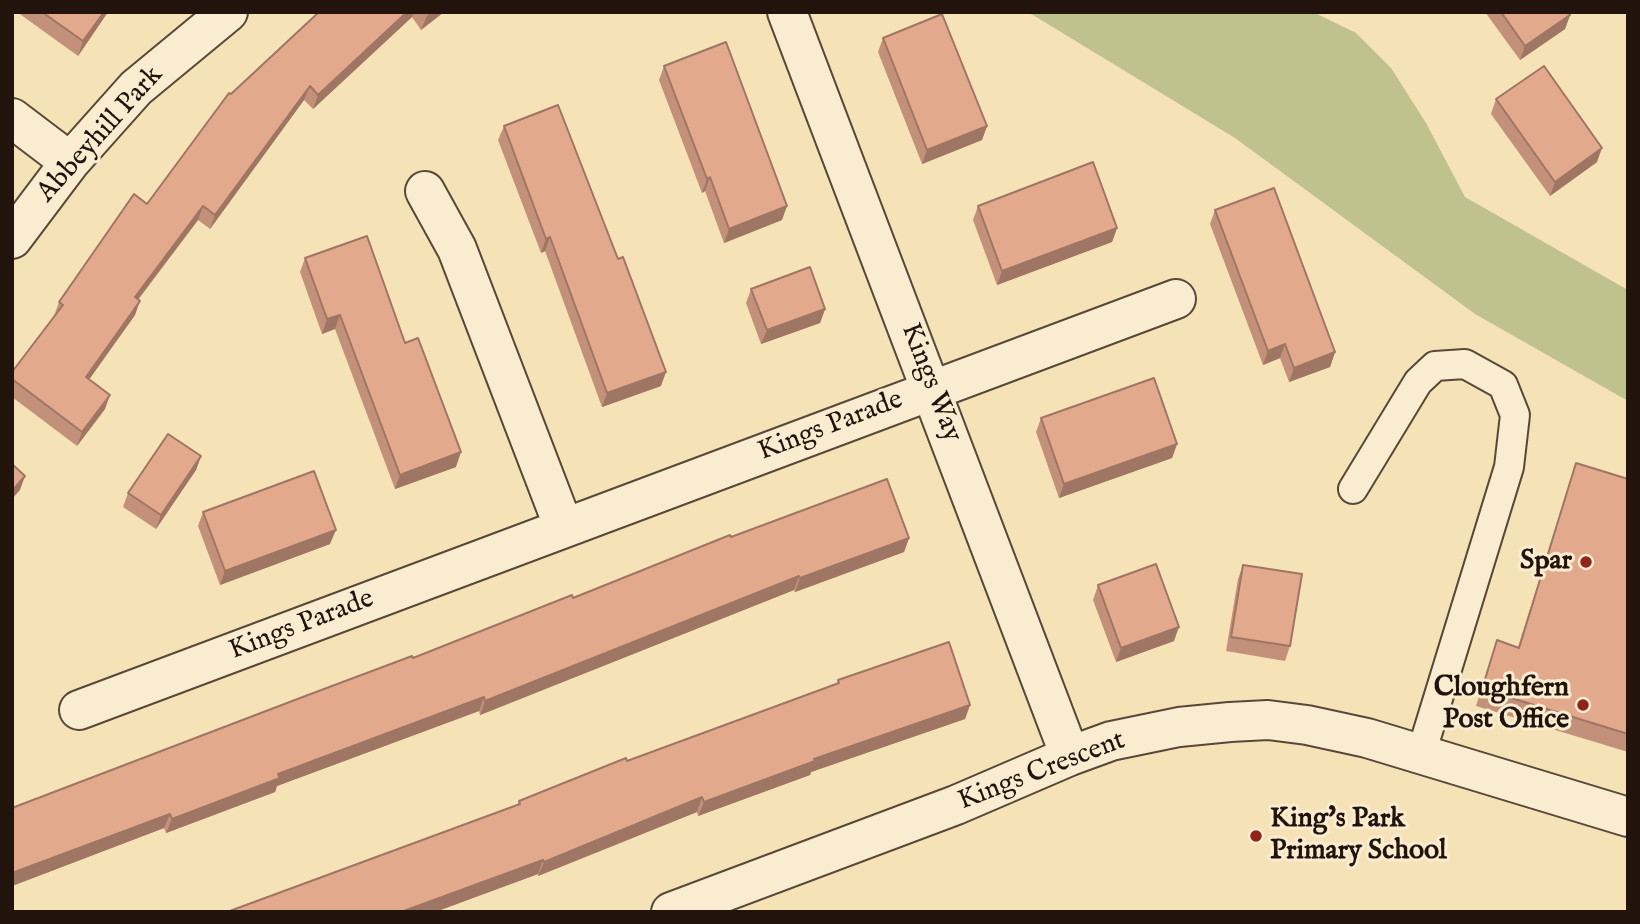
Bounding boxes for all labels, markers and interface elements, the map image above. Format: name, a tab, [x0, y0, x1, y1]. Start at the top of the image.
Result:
street label: Abbeyhill Park	[31, 60, 171, 210]
street label: Kings Way	[892, 319, 968, 447]
street label: Kings Parade	[754, 384, 908, 470]
place label: Spar	[1520, 545, 1572, 579]
marker: Spar	[1578, 554, 1594, 570]
street label: Kings Parade	[225, 583, 379, 669]
place label: Cloughfern Post Office	[1434, 672, 1569, 738]
marker: Cloughfern Post Office	[1575, 697, 1591, 713]
street label: Kings Crescent	[954, 725, 1130, 819]
place label: King's Park Primary School	[1270, 803, 1447, 869]
marker: King's Park Primary School	[1248, 828, 1264, 844]

